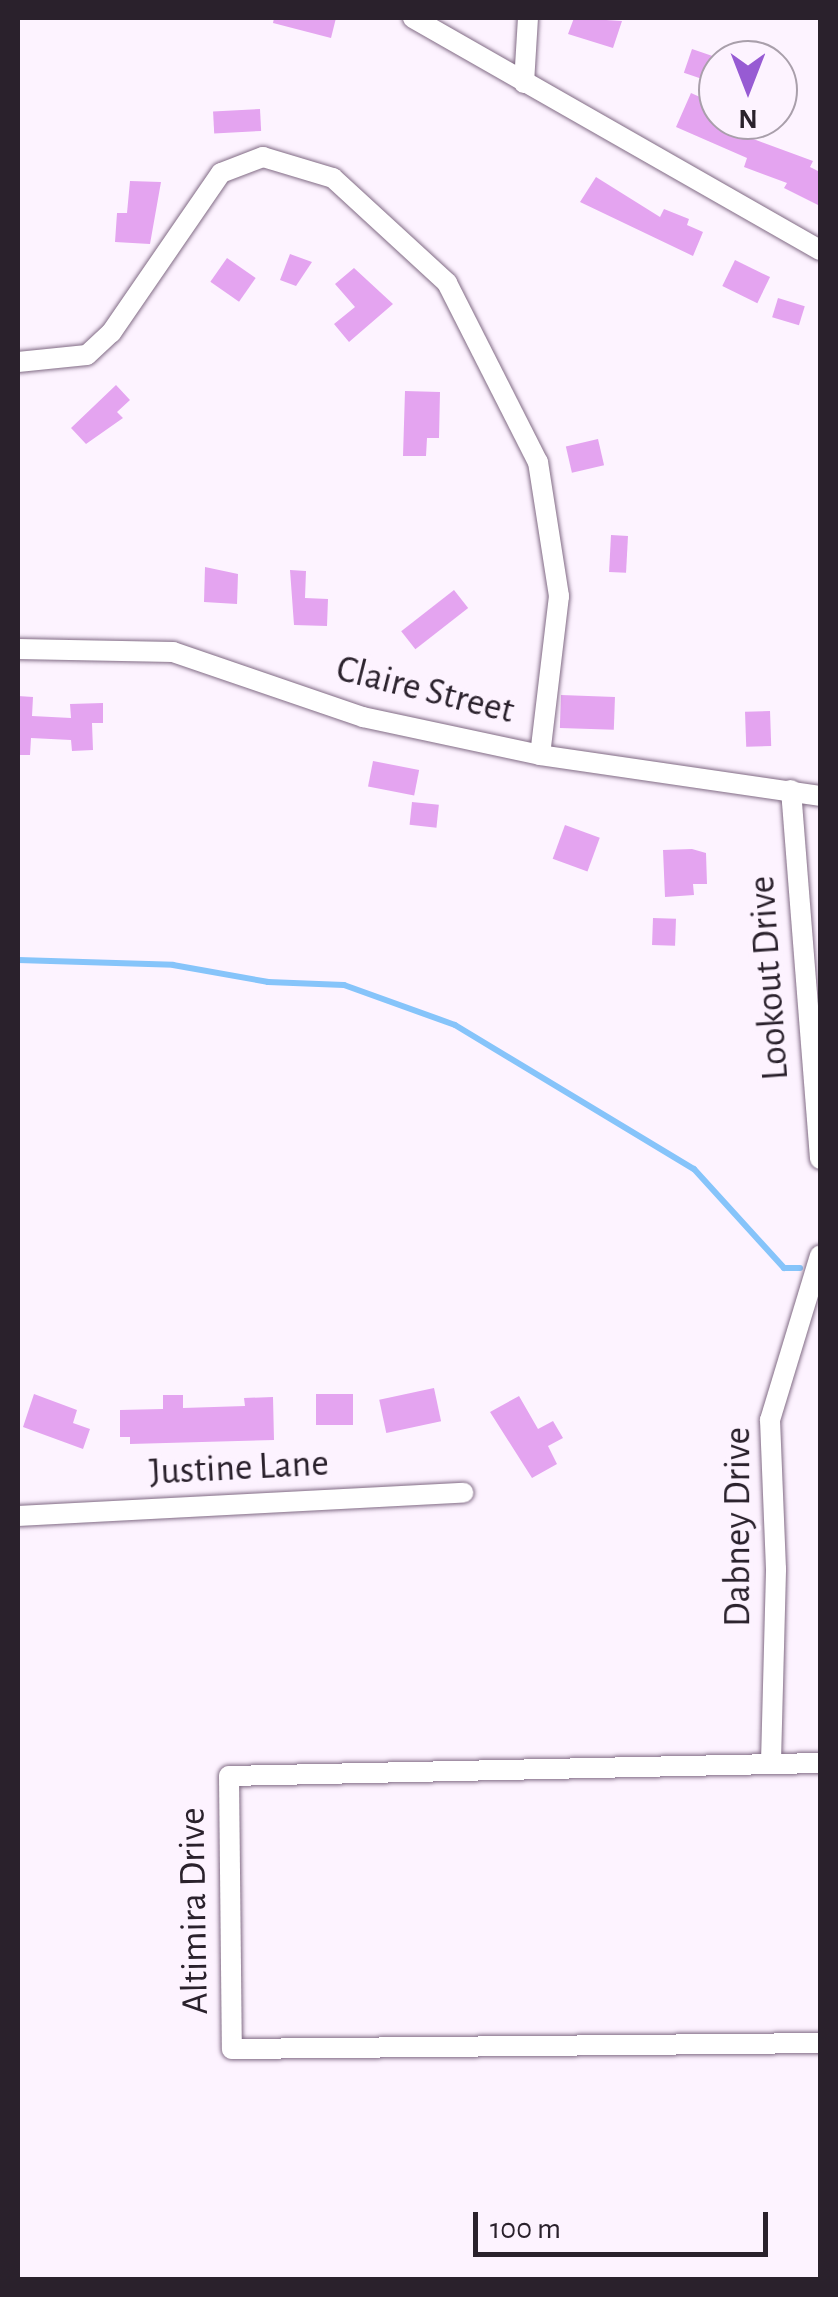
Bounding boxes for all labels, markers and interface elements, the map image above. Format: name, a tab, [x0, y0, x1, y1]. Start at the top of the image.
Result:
north arrow	[698, 40, 798, 140]
text: N	[738, 104, 758, 132]
street label: Claire Street	[331, 647, 519, 735]
street label: Lookout Drive	[740, 874, 800, 1082]
street label: Dabney Drive	[716, 1427, 762, 1627]
street label: Justine Lane	[148, 1442, 330, 1496]
street label: Altimira Drive	[170, 1807, 220, 2015]
scale bar	[478, 2192, 773, 2254]
text: 100 m	[490, 2214, 561, 2244]

